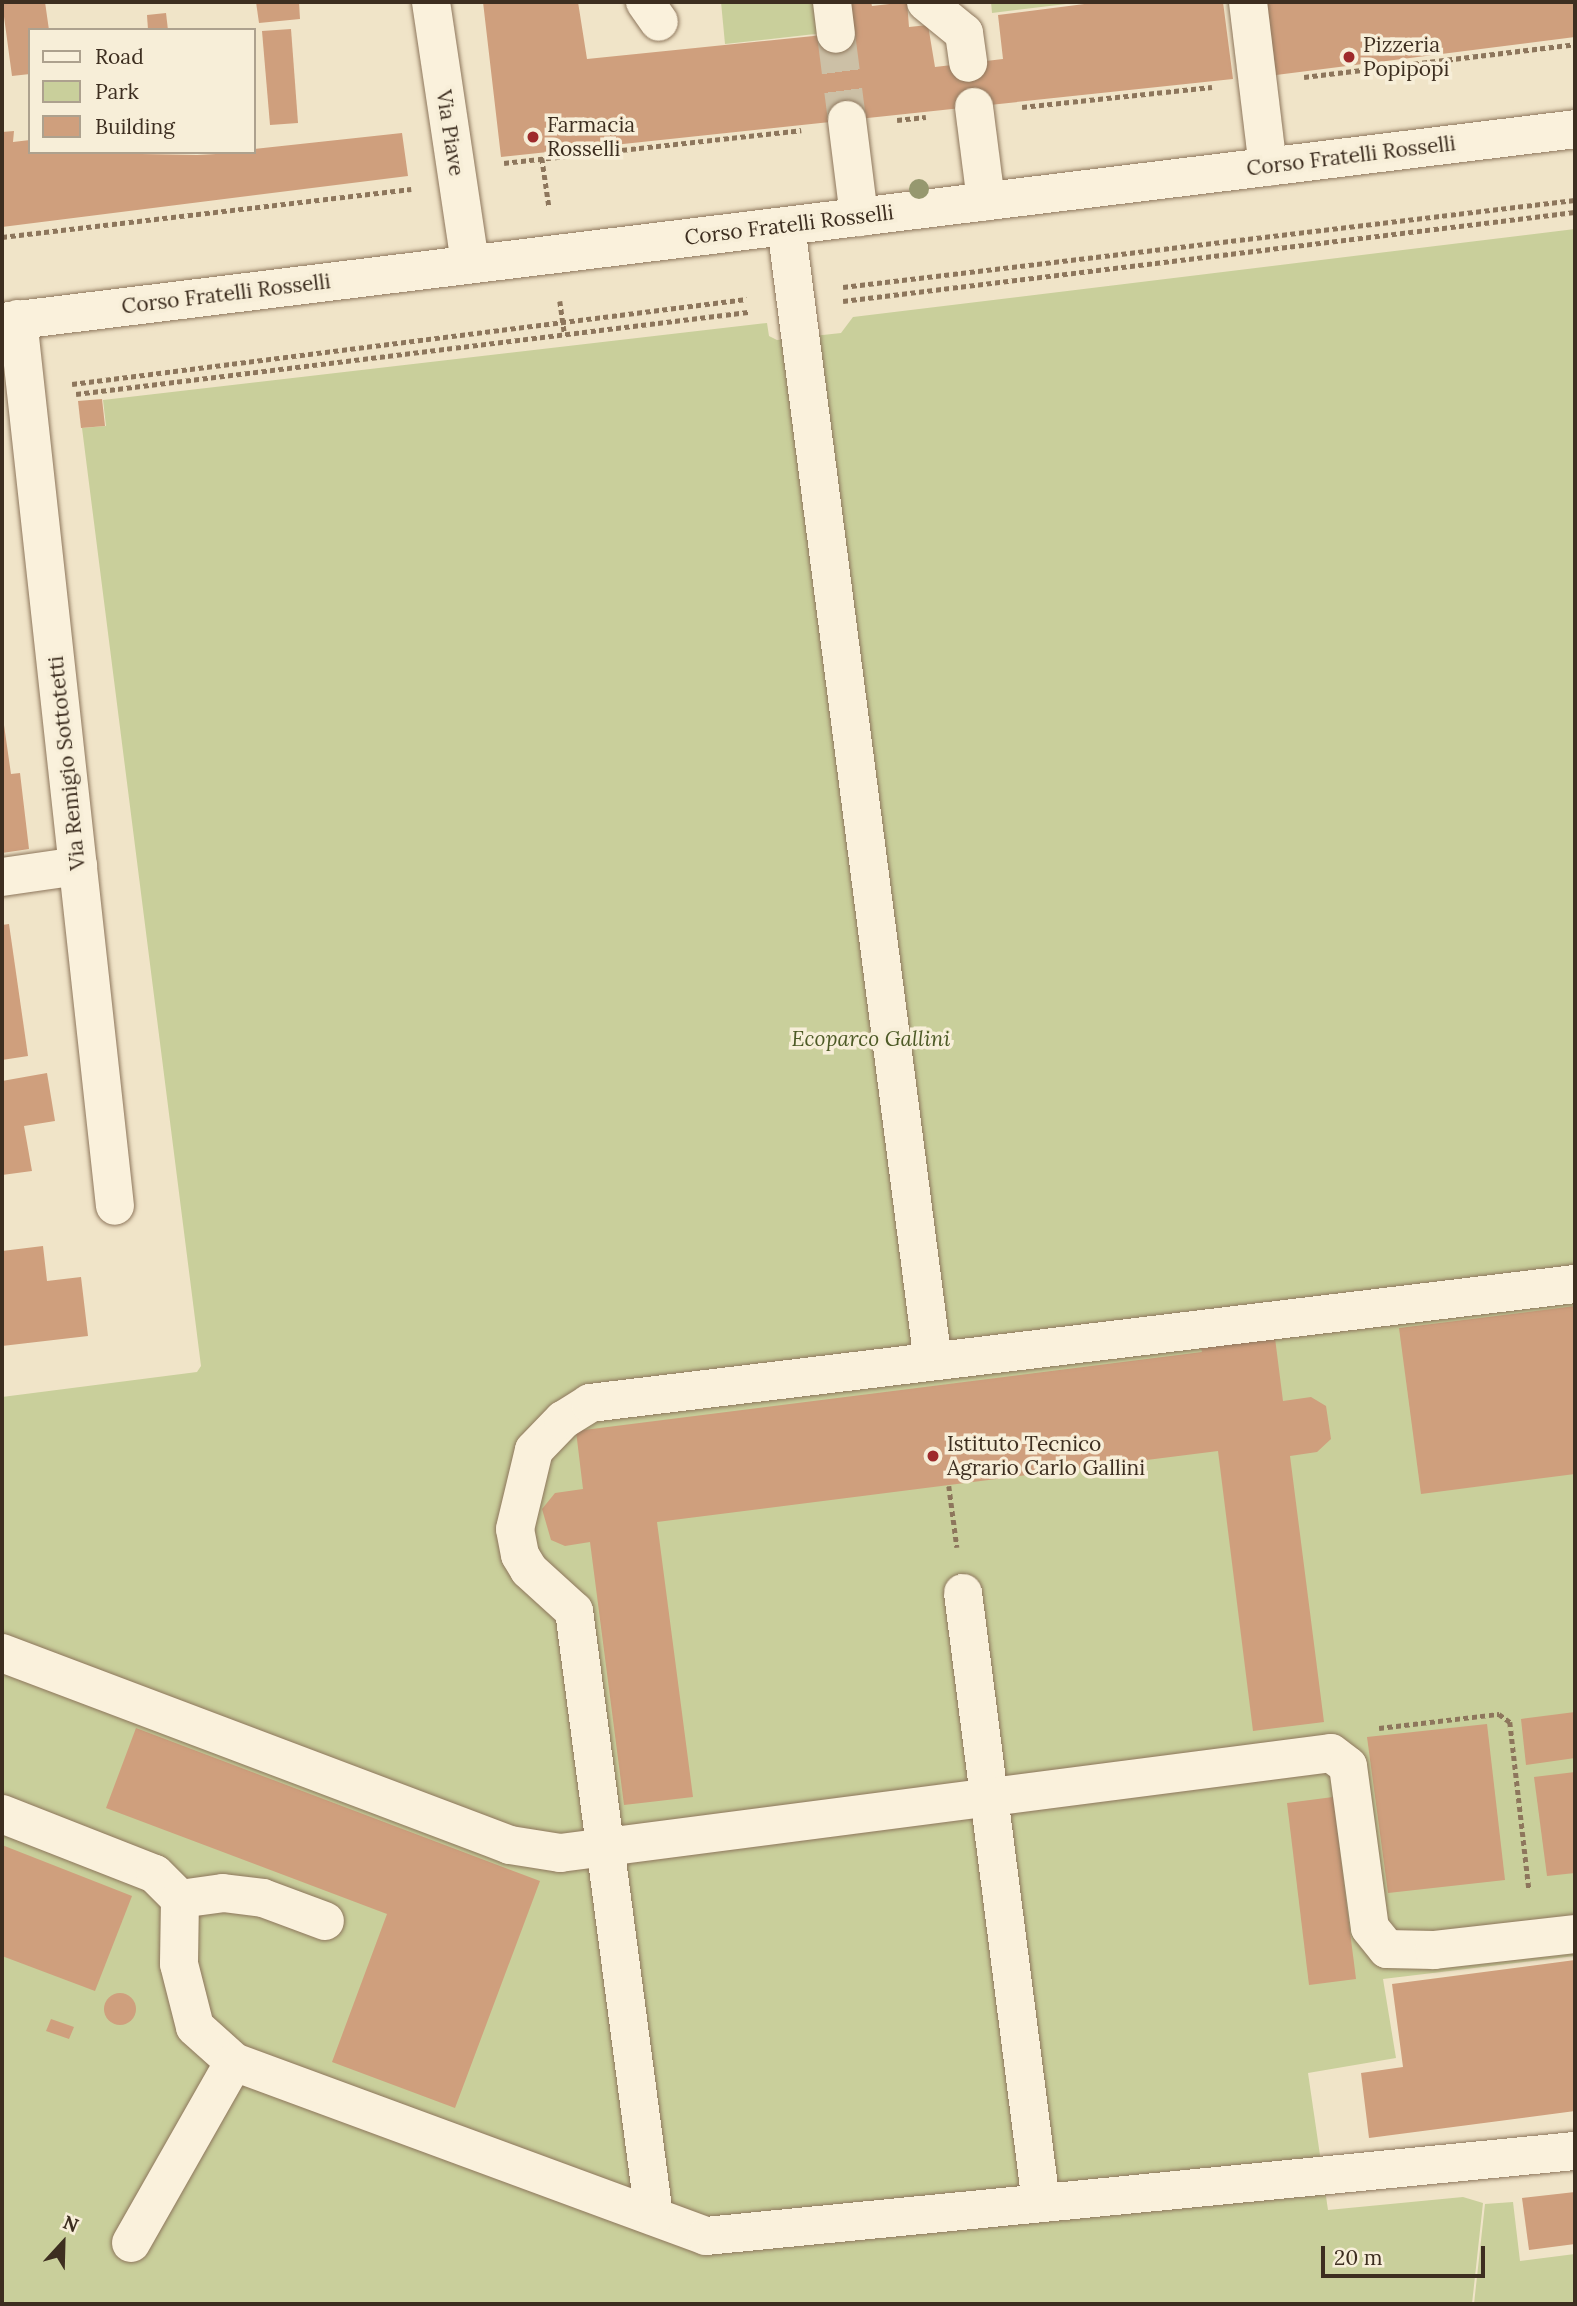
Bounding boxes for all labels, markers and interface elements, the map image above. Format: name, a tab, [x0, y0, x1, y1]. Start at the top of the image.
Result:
legend	[28, 28, 256, 154]
place label: Pizzeria Popipopi	[1363, 32, 1449, 82]
text: Road	[95, 43, 144, 70]
marker: Pizzeria Popipopi	[1341, 49, 1357, 65]
text: Park	[95, 78, 139, 105]
street label: Via Piave	[431, 88, 469, 178]
place label: Farmacia Rosselli	[547, 112, 635, 162]
text: Building	[95, 113, 175, 140]
marker: Farmacia Rosselli	[525, 129, 541, 145]
street label: Corso Fratelli Rosselli	[1245, 131, 1457, 181]
street label: Corso Fratelli Rosselli	[683, 200, 895, 250]
street label: Corso Fratelli Rosselli	[120, 269, 332, 319]
street label: Via Remigio Sottotetti	[43, 655, 91, 871]
park label: Ecoparco Gallini	[792, 1026, 950, 1052]
place label: Istituto Tecnico Agrario Carlo Gallini	[947, 1431, 1145, 1481]
marker: Istituto Tecnico Agrario Carlo Gallini	[925, 1448, 941, 1464]
north arrow	[28, 2208, 98, 2278]
text: N	[60, 2210, 82, 2237]
scale bar	[1325, 2232, 1490, 2276]
text: 20 m	[1334, 2244, 1383, 2271]

